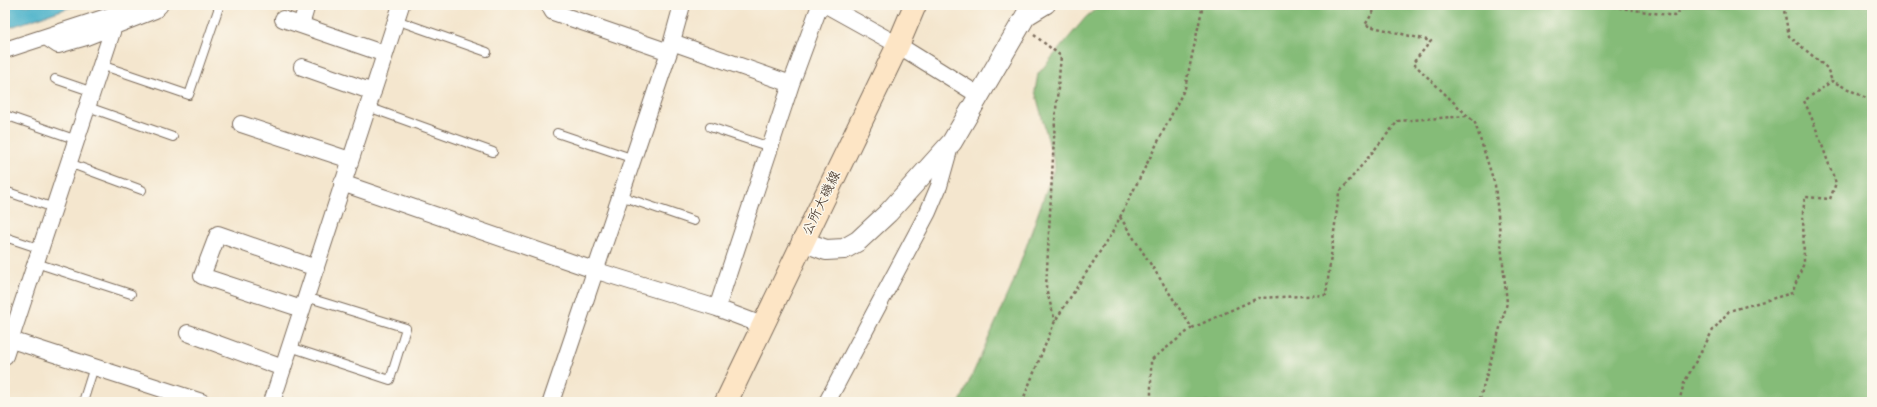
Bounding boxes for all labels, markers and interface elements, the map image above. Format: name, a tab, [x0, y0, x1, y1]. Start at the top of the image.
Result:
street label: 公所大磯線	[794, 166, 848, 240]

